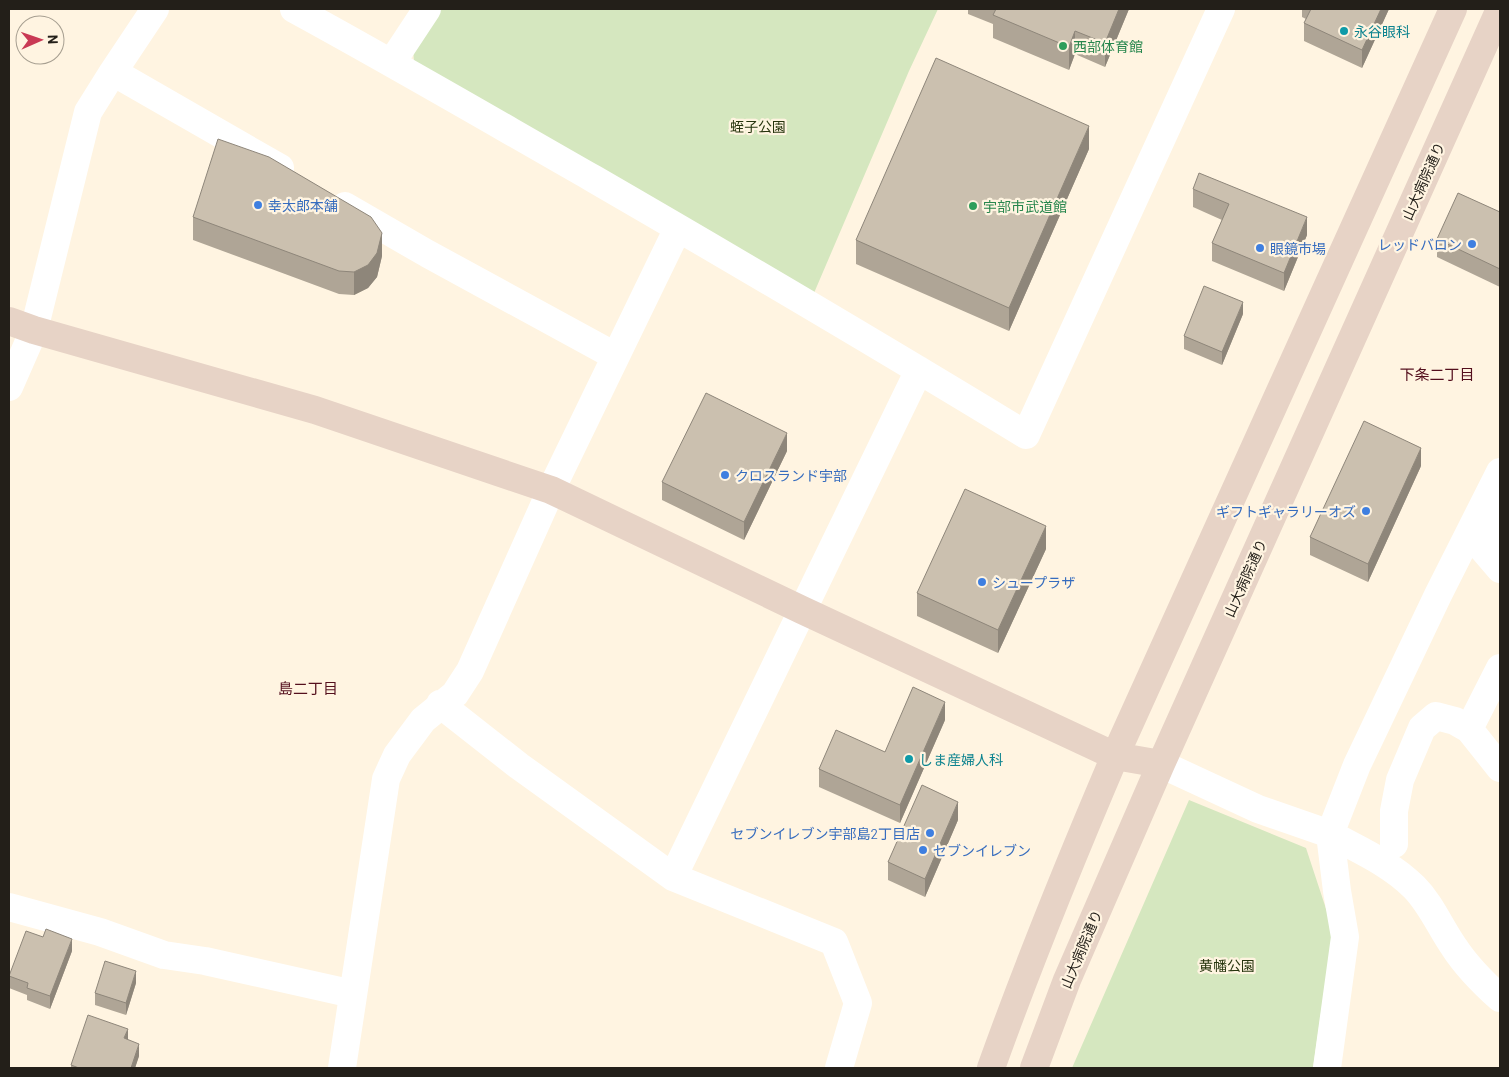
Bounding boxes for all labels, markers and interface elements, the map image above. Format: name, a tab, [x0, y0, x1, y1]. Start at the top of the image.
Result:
north arrow	[15, 15, 65, 65]
place label: 永谷眼科	[1354, 23, 1410, 40]
marker: 永谷眼科	[1338, 25, 1350, 37]
text: N	[45, 35, 62, 44]
place label: 西部体育館	[1073, 38, 1143, 55]
marker: 西部体育館	[1057, 40, 1069, 52]
park label: 蛭子公園	[730, 118, 786, 135]
street label: 山大病院通り	[1398, 139, 1448, 223]
place label: 幸太郎本舗	[268, 197, 338, 214]
place label: 宇部市武道館	[983, 198, 1067, 215]
marker: 幸太郎本舗	[252, 199, 264, 211]
marker: 宇部市武道館	[967, 200, 979, 212]
place label: レッドバロン	[1378, 236, 1462, 253]
marker: レッドバロン	[1466, 238, 1478, 250]
place label: 眼鏡市場	[1270, 240, 1326, 257]
marker: 眼鏡市場	[1254, 242, 1266, 254]
district label: 下条二丁目	[1399, 365, 1475, 383]
place label: クロスランド宇部	[735, 467, 847, 484]
marker: クロスランド宇部	[719, 469, 731, 481]
place label: ギフトギャラリーオズ	[1216, 503, 1356, 520]
marker: ギフトギャラリーオズ	[1360, 505, 1372, 517]
street label: 山大病院通り	[1220, 536, 1270, 620]
place label: シュープラザ	[992, 574, 1075, 591]
marker: シュープラザ	[976, 576, 988, 588]
district label: 島二丁目	[278, 679, 338, 697]
place label: しま産婦人科	[919, 751, 1003, 768]
marker: しま産婦人科	[903, 753, 915, 765]
place label: セブンイレブン宇部島2丁目店	[730, 825, 920, 842]
marker: セブンイレブン宇部島2丁目店	[924, 827, 936, 839]
place label: セブンイレブン	[933, 842, 1031, 859]
marker: セブンイレブン	[917, 844, 929, 856]
street label: 山大病院通り	[1057, 907, 1105, 991]
park label: 黄幡公園	[1199, 957, 1255, 974]

